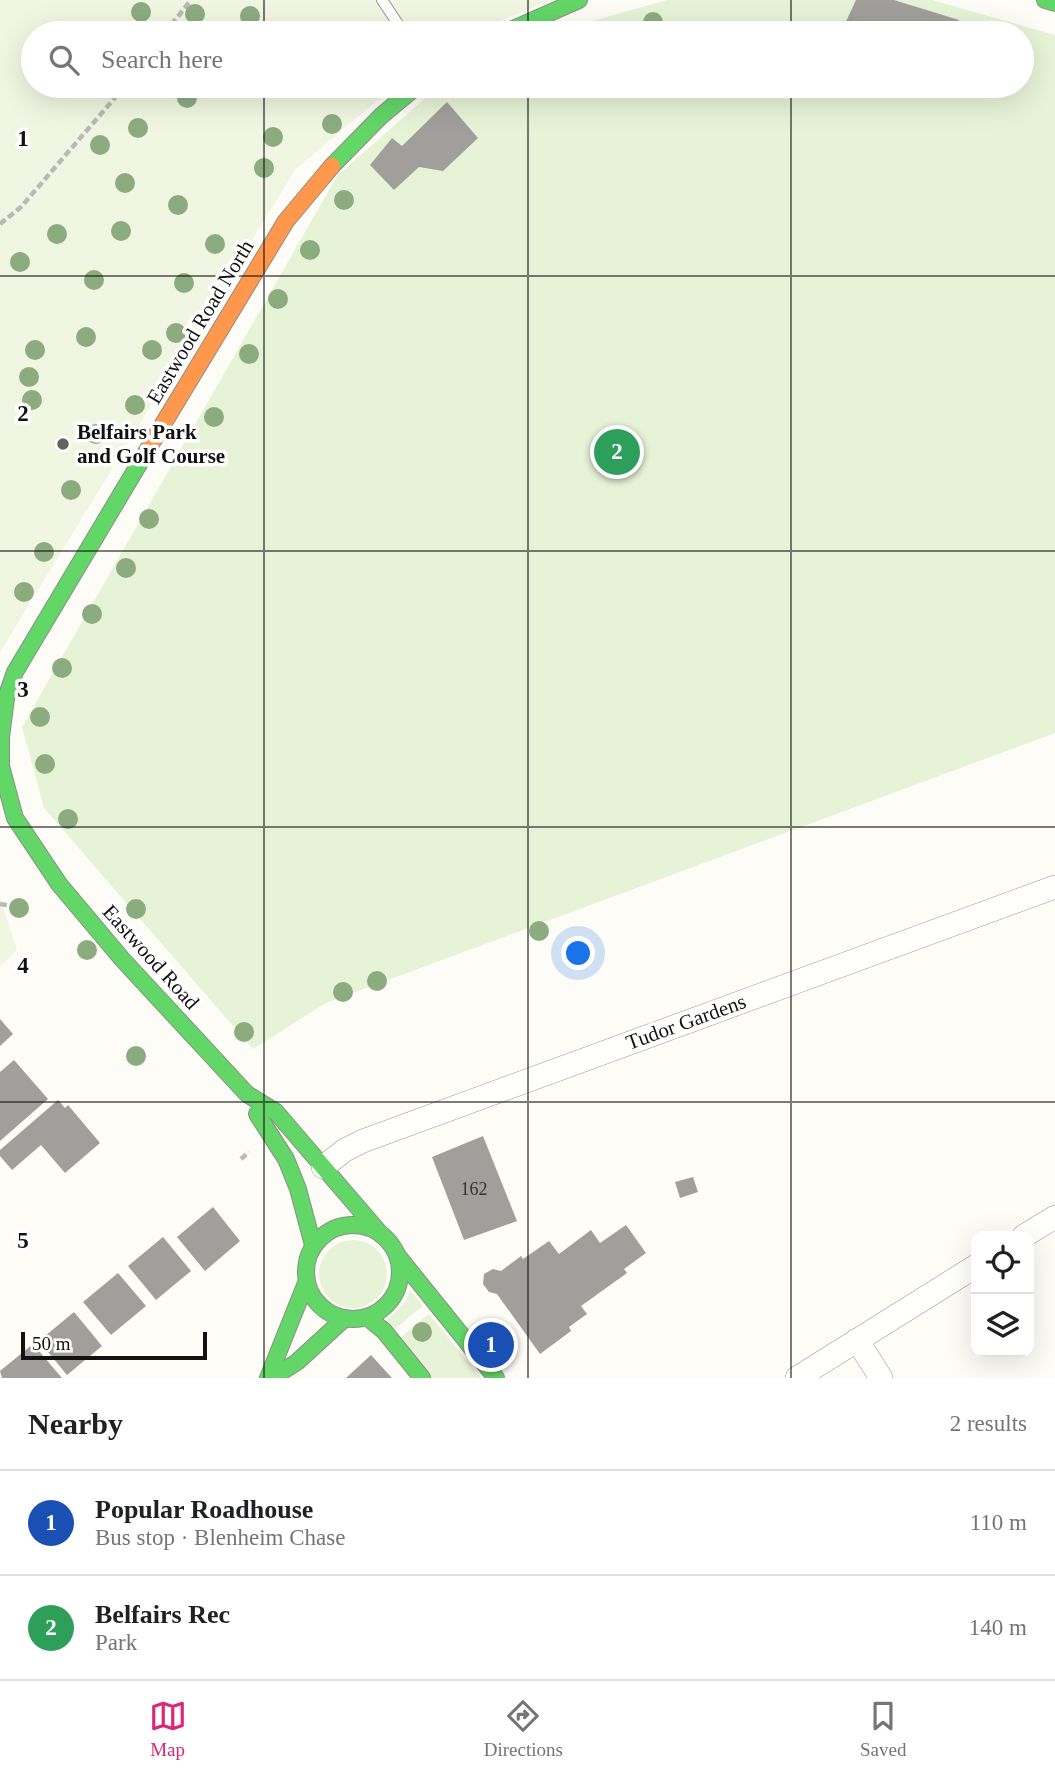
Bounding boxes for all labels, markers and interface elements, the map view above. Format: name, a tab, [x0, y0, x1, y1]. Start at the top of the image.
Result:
search box	[21, 21, 1034, 98]
icon: search	[45, 41, 83, 79]
text: Search here	[101, 45, 223, 74]
text: 1	[17, 126, 29, 151]
street label: Eastwood Road North	[142, 235, 259, 408]
text: 2	[17, 401, 29, 426]
place label: Belfairs Park and Golf Course	[77, 420, 225, 468]
pin: 2	[594, 426, 640, 478]
marker: Belfairs Park and Golf Course	[55, 436, 71, 452]
text: 3	[17, 677, 29, 702]
street label: Eastwood Road	[98, 900, 205, 1015]
your location	[561, 936, 595, 970]
text: 4	[17, 953, 29, 978]
street label: Tudor Gardens	[623, 989, 749, 1055]
house number: 162	[461, 1179, 488, 1199]
text: 5	[17, 1228, 29, 1253]
map controls	[971, 1231, 1034, 1357]
button: locate	[971, 1231, 1034, 1294]
button: layers	[971, 1294, 1034, 1357]
pin: 1	[468, 1319, 514, 1371]
scale bar	[21, 1329, 206, 1361]
text: 50 m	[32, 1333, 71, 1354]
text: Nearby	[28, 1407, 123, 1440]
text: 2 results	[950, 1411, 1027, 1436]
text: Popular Roadhouse	[95, 1495, 313, 1524]
text: 1	[45, 1510, 57, 1535]
text: 110 m	[970, 1510, 1027, 1535]
text: Bus stop · Blenheim Chase	[95, 1525, 345, 1550]
text: Belfairs Rec	[95, 1600, 230, 1629]
text: 2	[45, 1615, 57, 1640]
text: 140 m	[969, 1615, 1027, 1640]
text: Park	[95, 1630, 137, 1655]
tab: Map	[149, 1697, 187, 1761]
tab: Directions	[484, 1697, 563, 1761]
tab: Saved	[860, 1697, 906, 1761]

